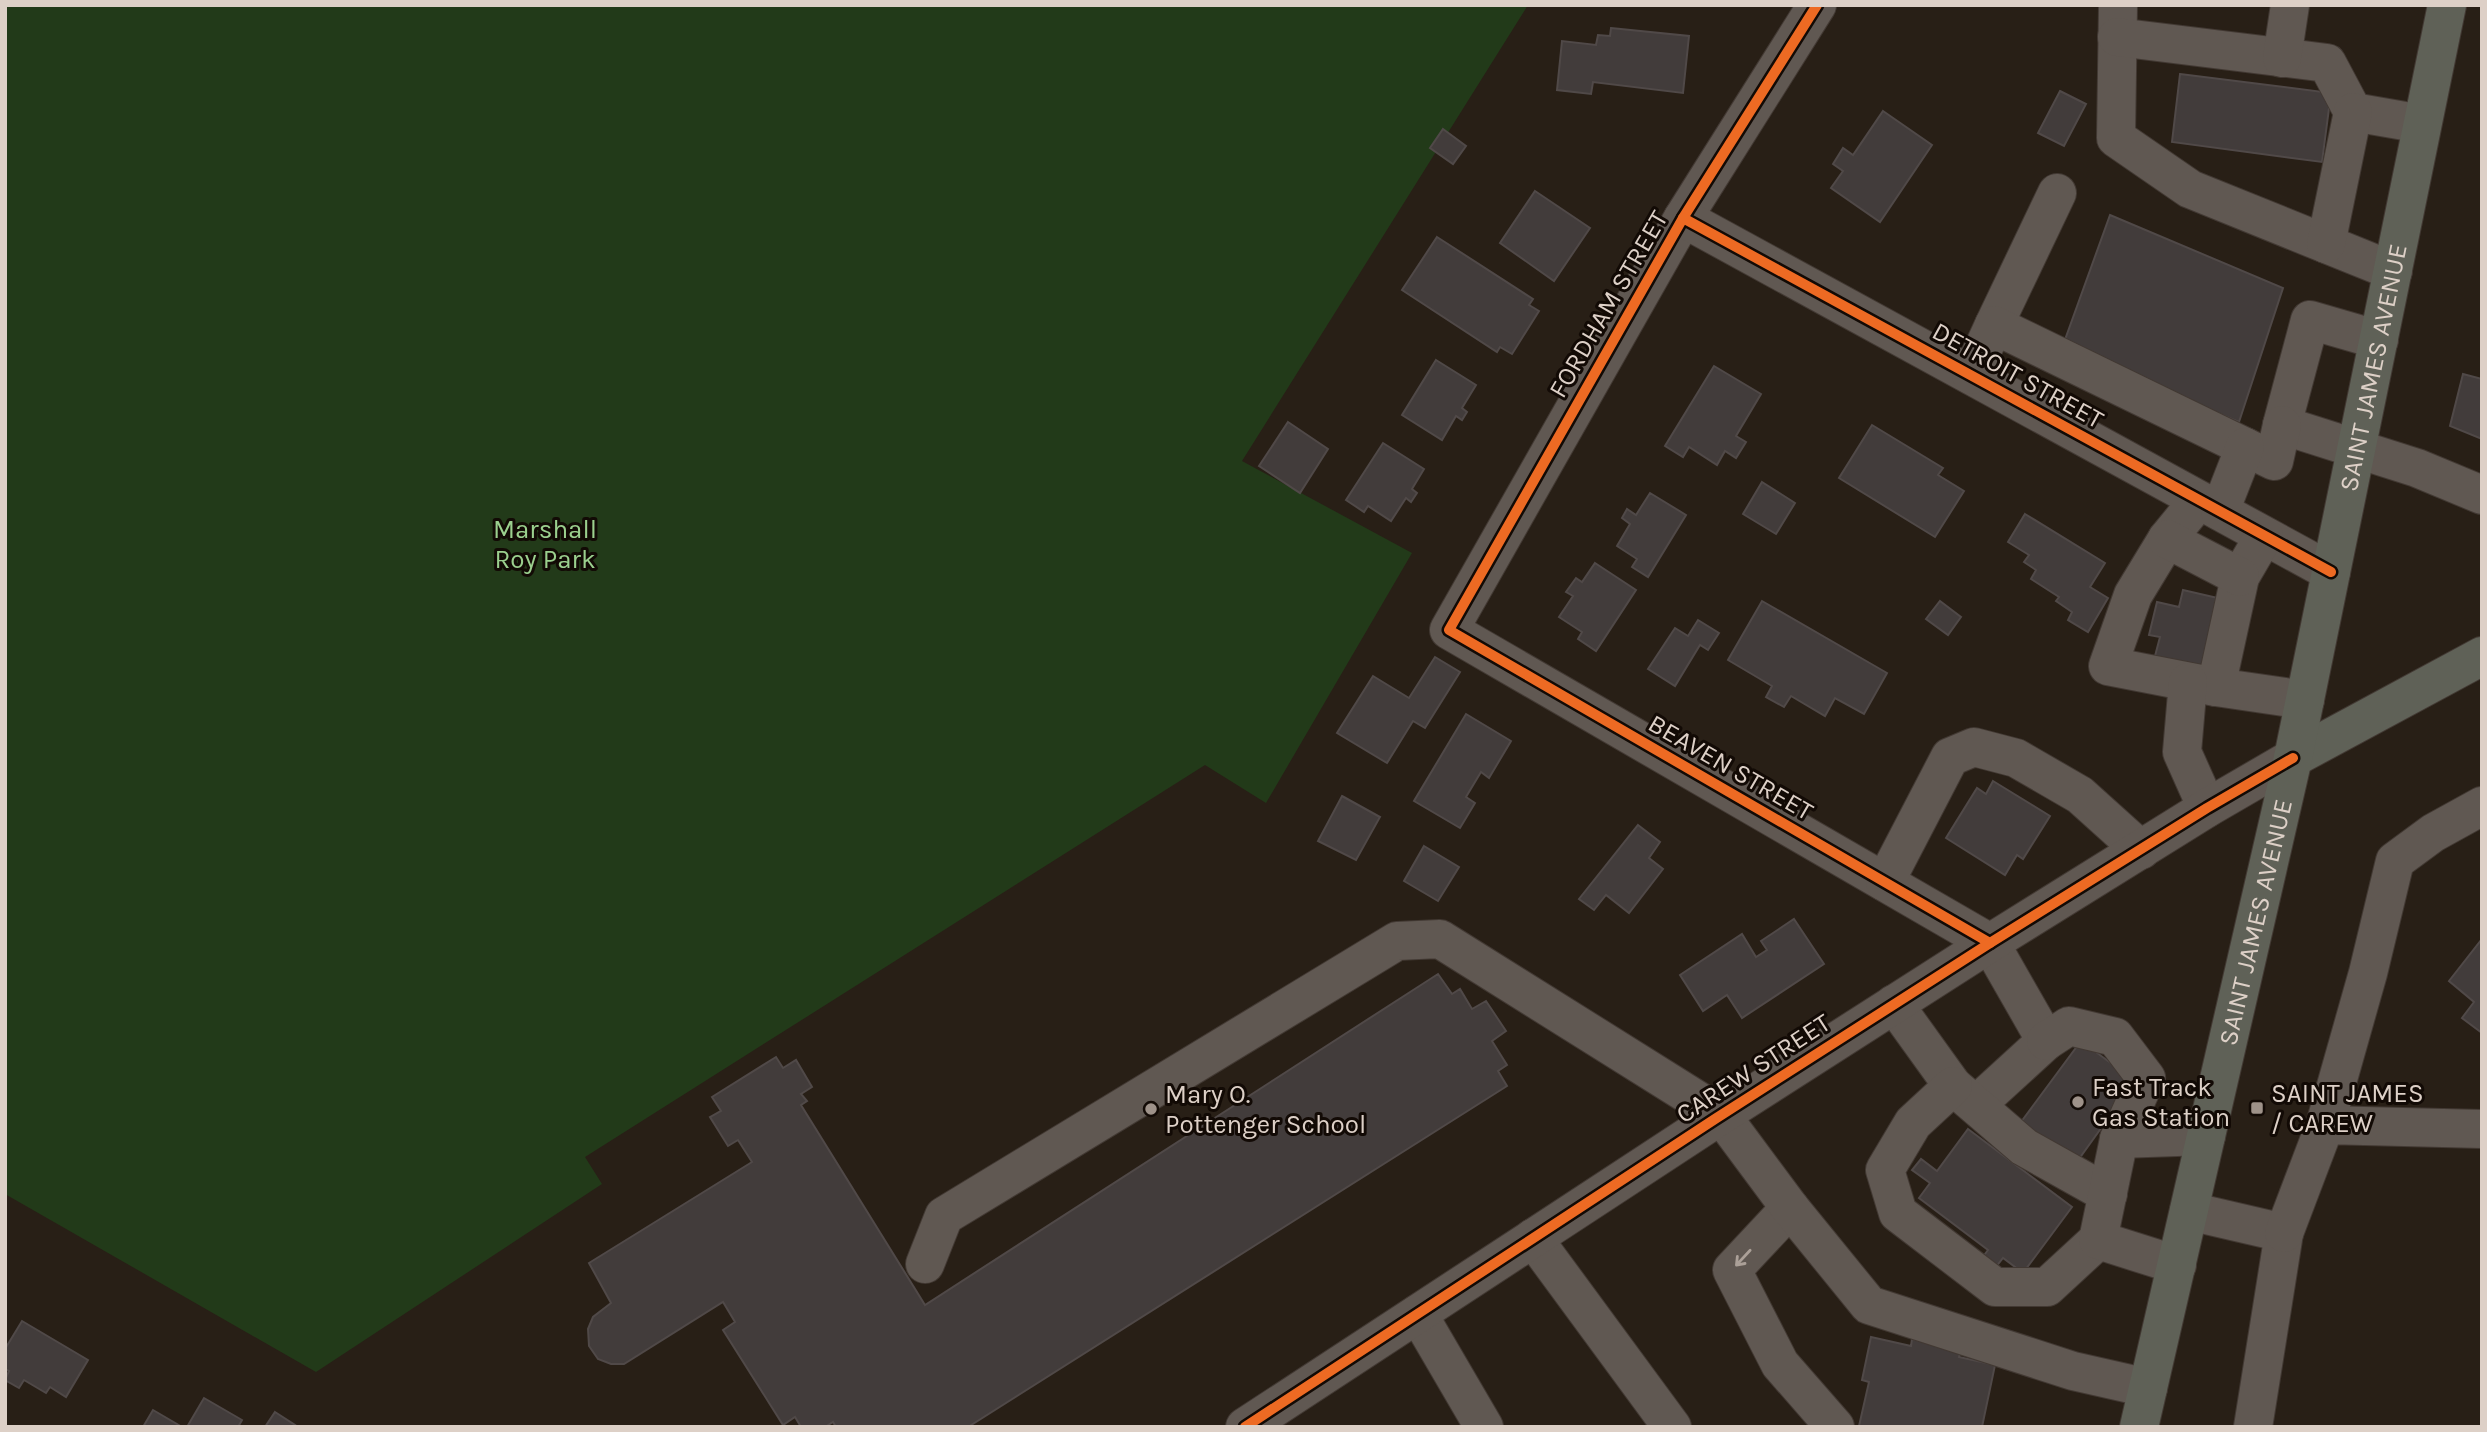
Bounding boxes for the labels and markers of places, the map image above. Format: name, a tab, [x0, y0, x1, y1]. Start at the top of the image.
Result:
place label: Fast Track Gas Station	[2092, 1072, 2230, 1133]
place label: SAINT JAMES / CAREW	[2271, 1078, 2424, 1139]
place label: Mary O. Pottenger School	[1165, 1079, 1366, 1140]
marker: Fast Track Gas Station	[2070, 1094, 2086, 1110]
marker: SAINT JAMES / CAREW	[2249, 1100, 2265, 1116]
marker: Mary O. Pottenger School	[1143, 1101, 1159, 1117]

